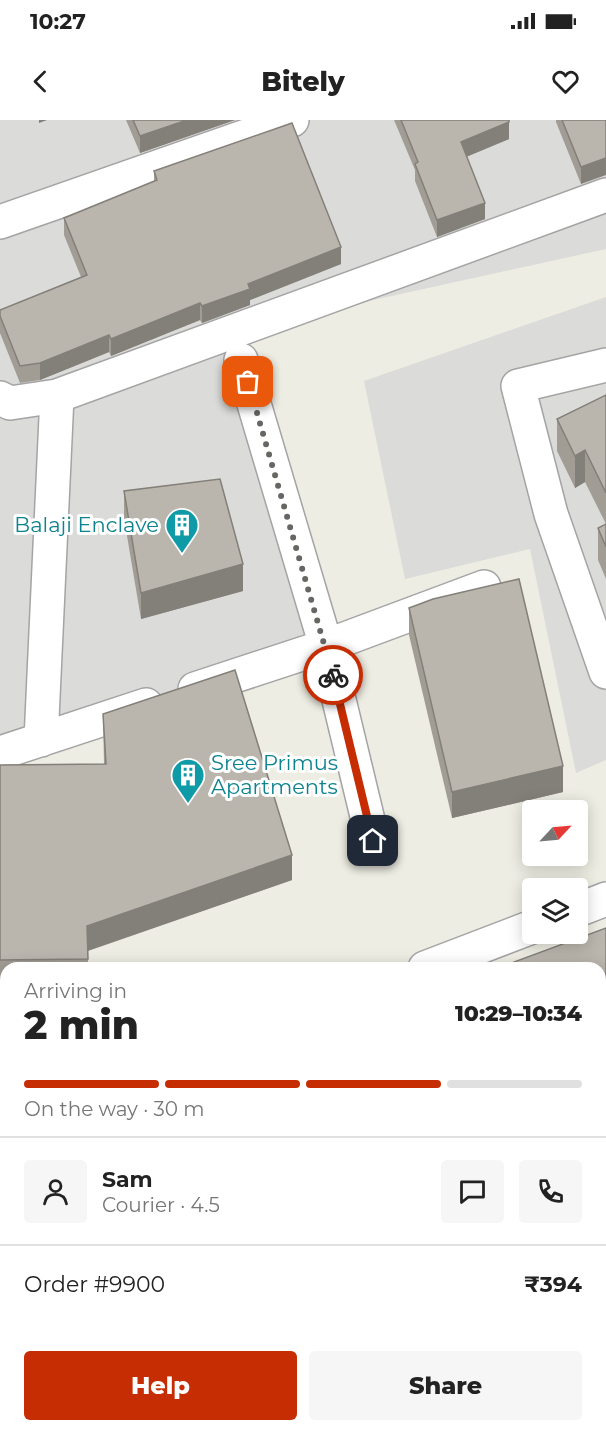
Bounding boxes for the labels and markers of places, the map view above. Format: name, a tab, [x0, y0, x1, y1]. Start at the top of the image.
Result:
pin	[222, 356, 273, 407]
building icon: Balaji Enclave	[164, 507, 200, 554]
place label: Balaji Enclave	[14, 512, 159, 537]
place label: Sree Primus Apartments	[211, 750, 338, 799]
building icon: Sree Primus Apartments	[170, 757, 206, 804]
pin	[347, 815, 398, 866]

